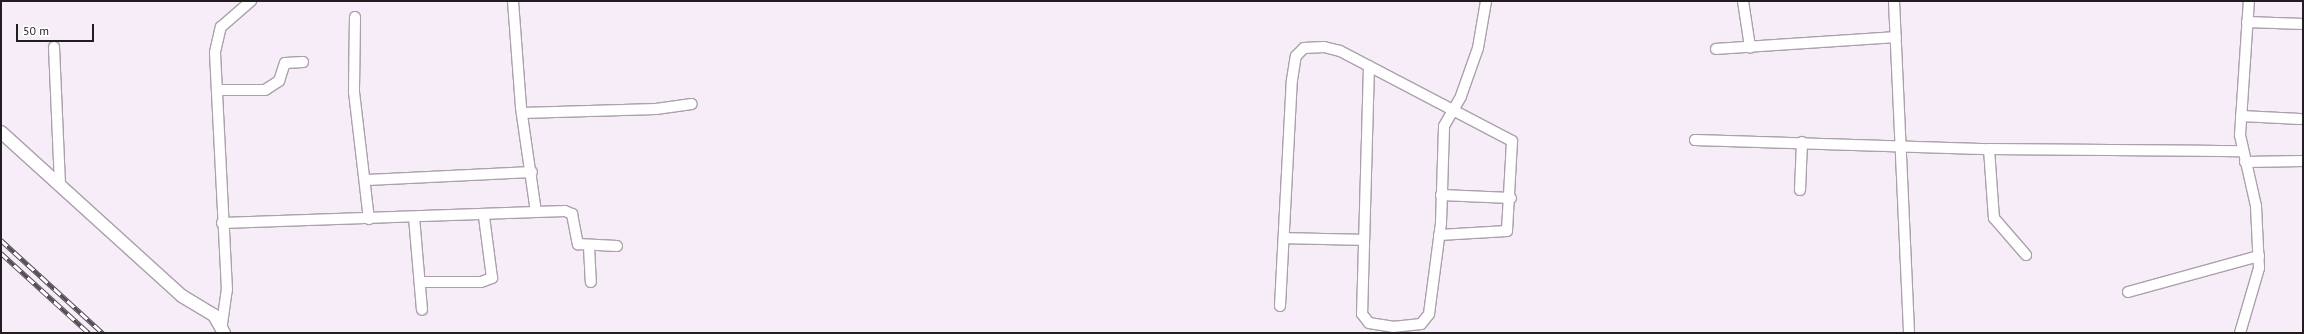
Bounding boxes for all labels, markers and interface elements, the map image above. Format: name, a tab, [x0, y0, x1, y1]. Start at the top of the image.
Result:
scale bar	[18, 16, 96, 42]
text: 50 m	[23, 23, 49, 38]

